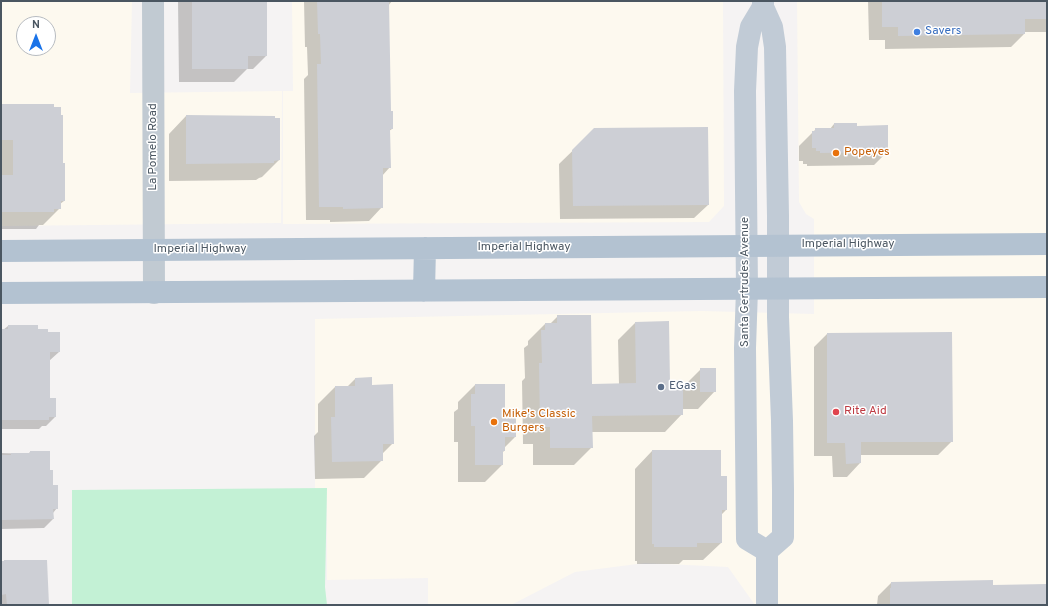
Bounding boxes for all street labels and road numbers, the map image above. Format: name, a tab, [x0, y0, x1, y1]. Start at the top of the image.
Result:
street label: La Pomelo Road	[147, 103, 161, 191]
street label: Santa Gertrudes Avenue	[739, 217, 753, 347]
street label: Imperial Highway	[801, 238, 895, 252]
street label: Imperial Highway	[477, 241, 571, 255]
street label: Imperial Highway	[153, 243, 247, 257]

